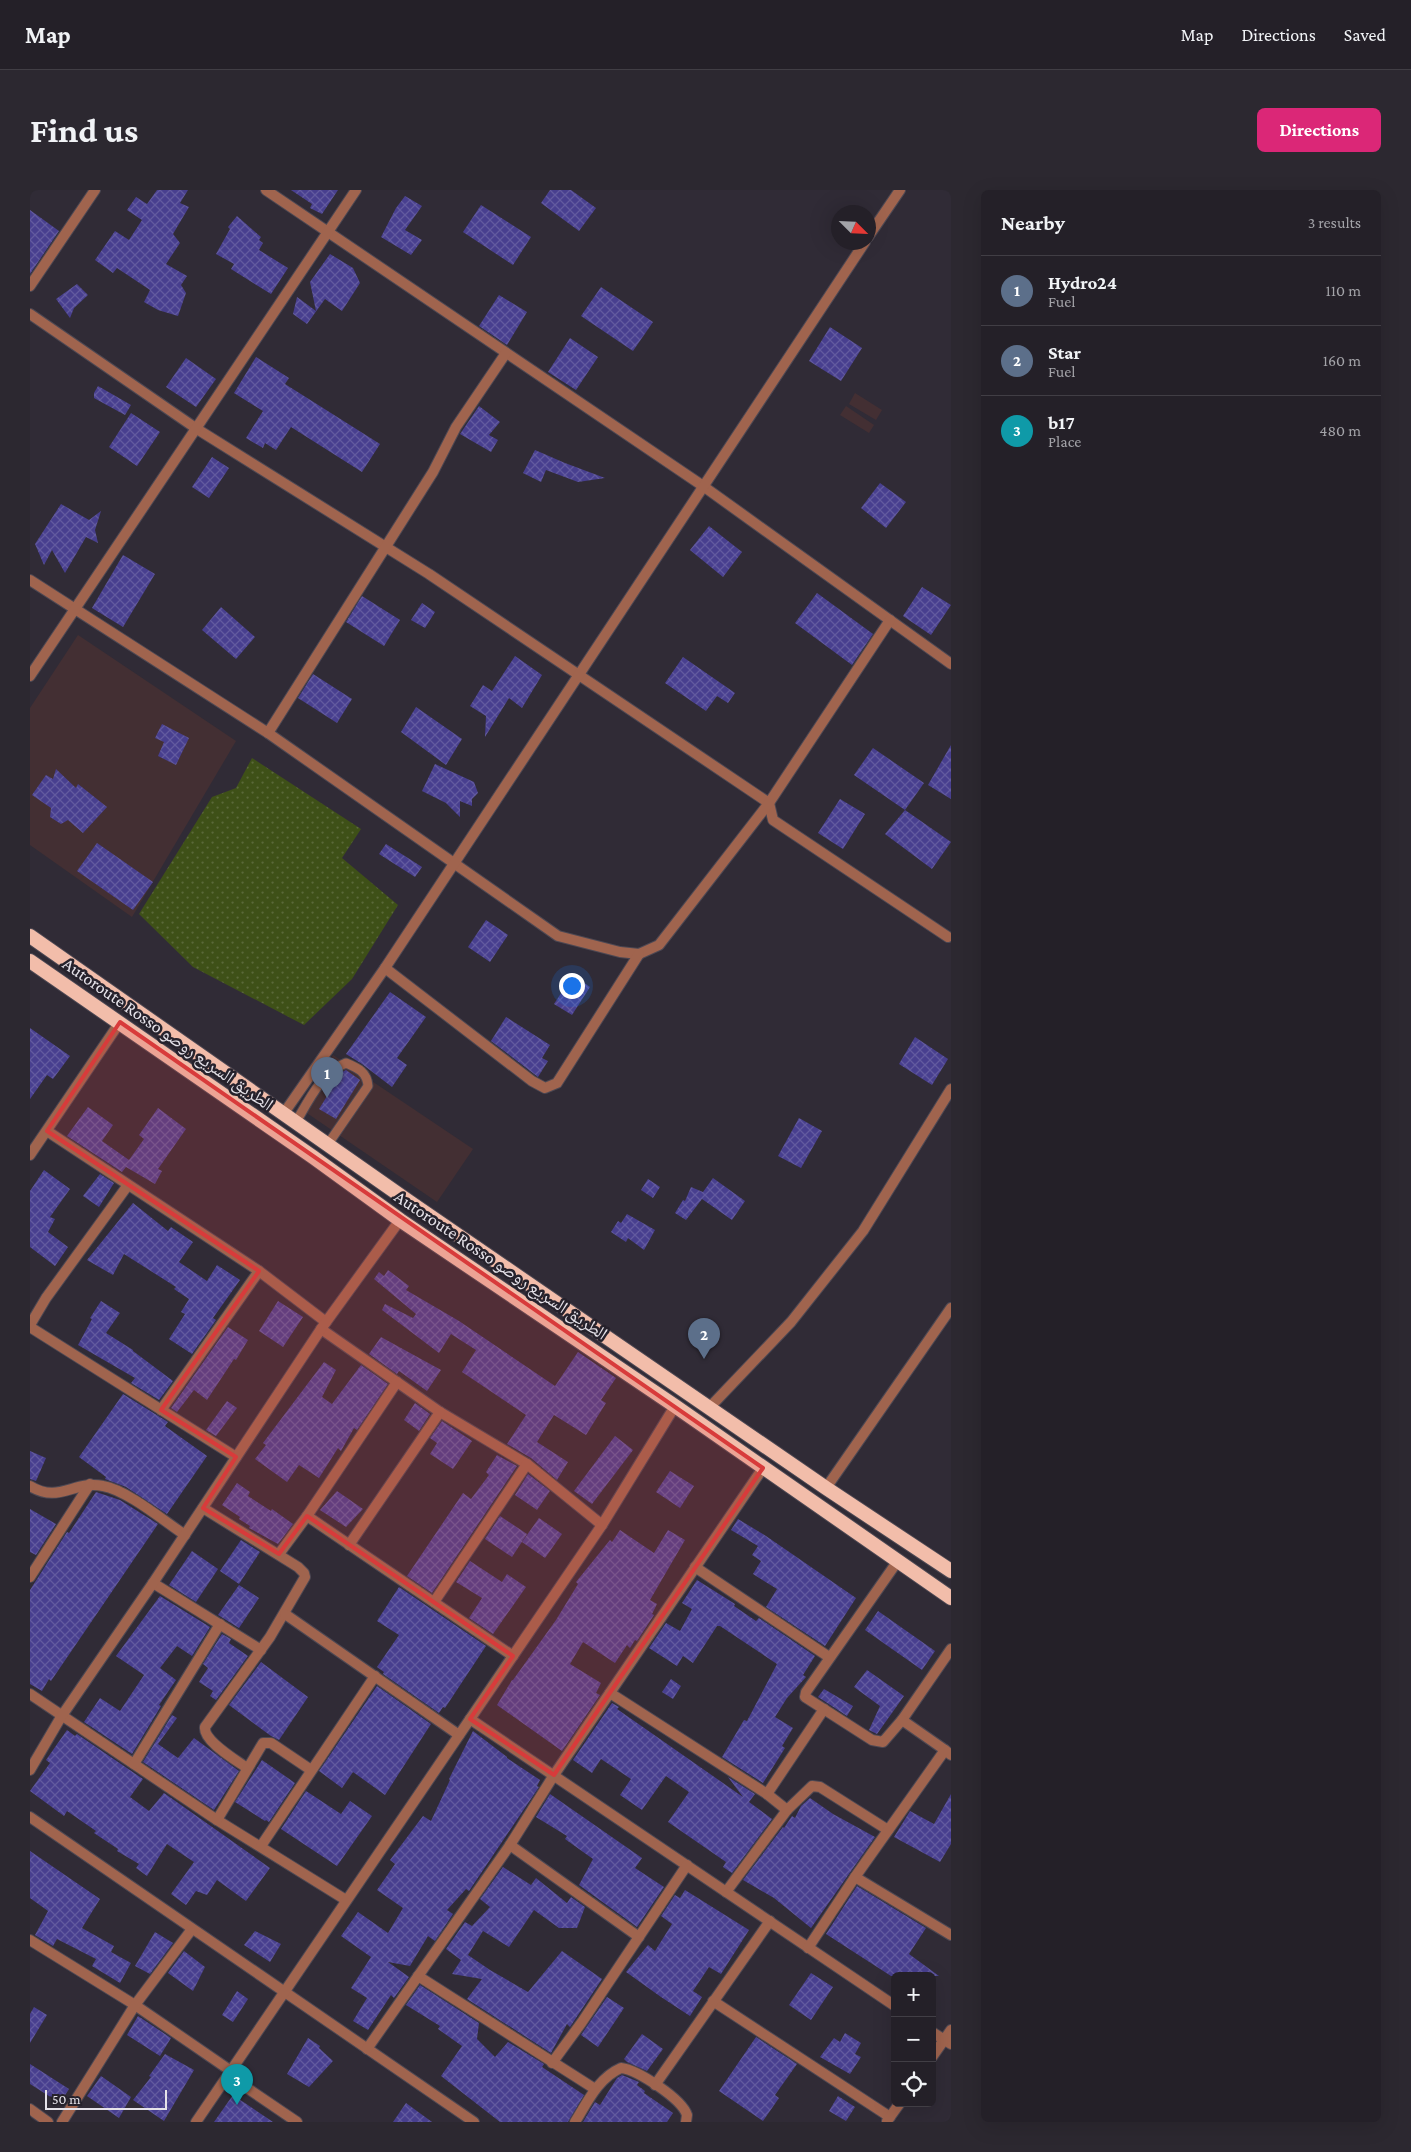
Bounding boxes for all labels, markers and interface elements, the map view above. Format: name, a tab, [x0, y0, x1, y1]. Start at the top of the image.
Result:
text: Map	[25, 21, 71, 48]
text: Map	[1181, 25, 1213, 45]
text: Directions	[1241, 25, 1316, 45]
text: Saved	[1344, 25, 1386, 45]
button: Directions	[1257, 108, 1381, 152]
text: Find us	[30, 111, 138, 150]
north arrow	[831, 205, 876, 250]
text: Nearby	[1001, 211, 1065, 235]
text: 3 results	[1308, 214, 1361, 231]
text: Hydro24	[1048, 272, 1117, 293]
text: 1	[1014, 282, 1020, 299]
text: 110 m	[1325, 282, 1361, 299]
text: Fuel	[1048, 293, 1075, 310]
text: Star	[1048, 342, 1081, 363]
text: 2	[1013, 352, 1021, 369]
text: 160 m	[1323, 352, 1361, 369]
text: Fuel	[1048, 363, 1075, 380]
text: b17	[1048, 412, 1075, 433]
text: 3	[1013, 422, 1021, 439]
text: 480 m	[1319, 422, 1361, 439]
text: Place	[1048, 433, 1081, 450]
street label: Autoroute Rosso الطريق السريع روصو	[58, 953, 277, 1116]
your location	[559, 973, 585, 999]
pin: 1	[311, 1057, 343, 1098]
street label: Autoroute Rosso الطريق السريع روصو	[390, 1186, 611, 1345]
pin: 2	[688, 1318, 720, 1359]
map controls	[891, 1972, 936, 2107]
button: +	[891, 1972, 936, 2017]
button: −	[891, 2017, 936, 2062]
button: locate	[891, 2062, 936, 2107]
pin: 3	[221, 2064, 253, 2105]
scale bar	[45, 2087, 168, 2110]
text: 50 m	[52, 2091, 80, 2107]

